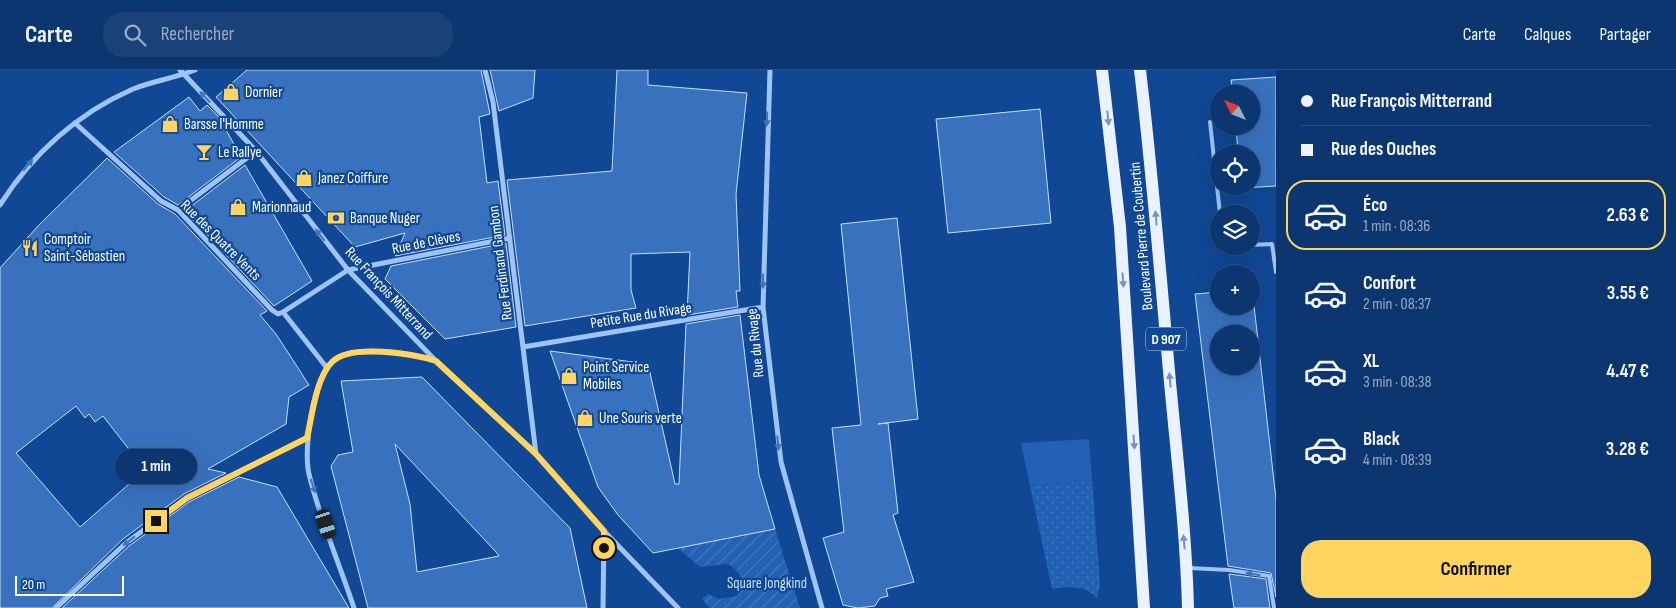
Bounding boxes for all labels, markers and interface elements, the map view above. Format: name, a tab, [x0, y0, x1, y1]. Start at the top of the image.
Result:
search box	[103, 12, 453, 57]
text: Carte	[25, 20, 73, 49]
icon: search	[121, 21, 149, 49]
text: Rechercher	[161, 23, 234, 46]
text: Carte	[1463, 24, 1496, 45]
text: Calques	[1524, 24, 1571, 45]
text: Partager	[1599, 24, 1651, 45]
shop icon: Dornier	[221, 82, 241, 102]
place label: Dornier	[245, 83, 283, 102]
north arrow	[1210, 85, 1260, 135]
map controls	[1210, 85, 1260, 375]
one-way arrow	[200, 90, 211, 103]
text: Rue François Mitterrand	[1331, 90, 1492, 113]
one-way arrow	[763, 111, 771, 127]
one-way arrow	[1104, 111, 1112, 127]
shop icon: Barsse l'Homme	[160, 114, 180, 134]
place label: Barsse l'Homme	[184, 115, 264, 134]
text: Rue des Ouches	[1331, 138, 1436, 161]
bar icon: Le Rallye	[194, 142, 214, 162]
place label: Le Rallye	[218, 143, 262, 162]
button: locate	[1210, 145, 1260, 195]
one-way arrow	[22, 160, 34, 172]
street label: Boulevard Pierre de Coubertin	[1126, 161, 1157, 311]
shop icon: Janez Coiffure	[294, 168, 314, 188]
place label: Janez Coiffure	[317, 169, 388, 188]
icon: car	[1303, 193, 1348, 238]
text: Éco	[1363, 194, 1387, 217]
street label: Rue des Quatre Vents	[176, 196, 265, 285]
shop icon: Marionnaud	[228, 197, 248, 217]
place label: Marionnaud	[252, 198, 311, 217]
text: 2.63 €	[1607, 204, 1649, 227]
street label: Rue Ferdinand Gambon	[484, 205, 517, 321]
button: layers	[1210, 205, 1260, 255]
bank icon: Banque Nuger	[326, 208, 346, 228]
place label: Banque Nuger	[350, 209, 421, 228]
one-way arrow	[1151, 210, 1159, 226]
text: 1 min · 08:36	[1363, 217, 1430, 236]
street label: Rue de Clèves	[390, 227, 462, 258]
one-way arrow	[315, 229, 326, 242]
place label: Comptoir Saint-Sébastien	[44, 230, 125, 266]
restaurant icon: Comptoir Saint-Sébastien	[20, 238, 40, 258]
street label: Rue François Mitterrand	[341, 243, 436, 344]
button: +	[1210, 265, 1260, 315]
icon: car	[1303, 271, 1348, 316]
one-way arrow	[1120, 272, 1128, 288]
text: Confort	[1363, 272, 1416, 295]
one-way arrow	[759, 273, 767, 289]
text: 3.55 €	[1607, 282, 1649, 305]
text: 2 min · 08:37	[1363, 295, 1431, 314]
street label: Petite Rue du Rivage	[589, 298, 693, 333]
street label: Rue du Rivage	[742, 307, 769, 379]
button: −	[1210, 325, 1260, 375]
road number: D 907	[1146, 328, 1186, 350]
icon: car	[1303, 349, 1348, 394]
text: XL	[1363, 350, 1379, 373]
place label: Point Service Mobiles	[583, 358, 649, 394]
text: 4.47 €	[1606, 360, 1649, 383]
shop icon: Point Service Mobiles	[559, 366, 579, 386]
one-way arrow	[1166, 372, 1174, 388]
text: 3 min · 08:38	[1363, 373, 1432, 392]
shop icon: Une Souris verte	[575, 408, 595, 428]
place label: Une Souris verte	[599, 409, 682, 428]
icon: car	[1303, 427, 1348, 472]
text: Black	[1363, 428, 1400, 451]
one-way arrow	[775, 435, 783, 451]
one-way arrow	[1130, 435, 1138, 451]
text: 3.28 €	[1606, 438, 1649, 461]
callout: 1 min	[115, 448, 197, 484]
text: 4 min · 08:39	[1363, 451, 1432, 470]
text: 1 min	[141, 457, 171, 476]
one-way arrow	[310, 478, 317, 493]
car	[314, 507, 337, 541]
route end	[145, 510, 167, 532]
one-way arrow	[1180, 534, 1188, 550]
one-way arrow	[123, 536, 136, 546]
route start	[593, 537, 615, 559]
button: Confirmer	[1301, 540, 1651, 598]
one-way arrow	[1245, 569, 1261, 577]
scale bar	[15, 573, 124, 596]
park label: Square Jongkind	[727, 574, 807, 593]
text: 20 m	[22, 576, 45, 593]

